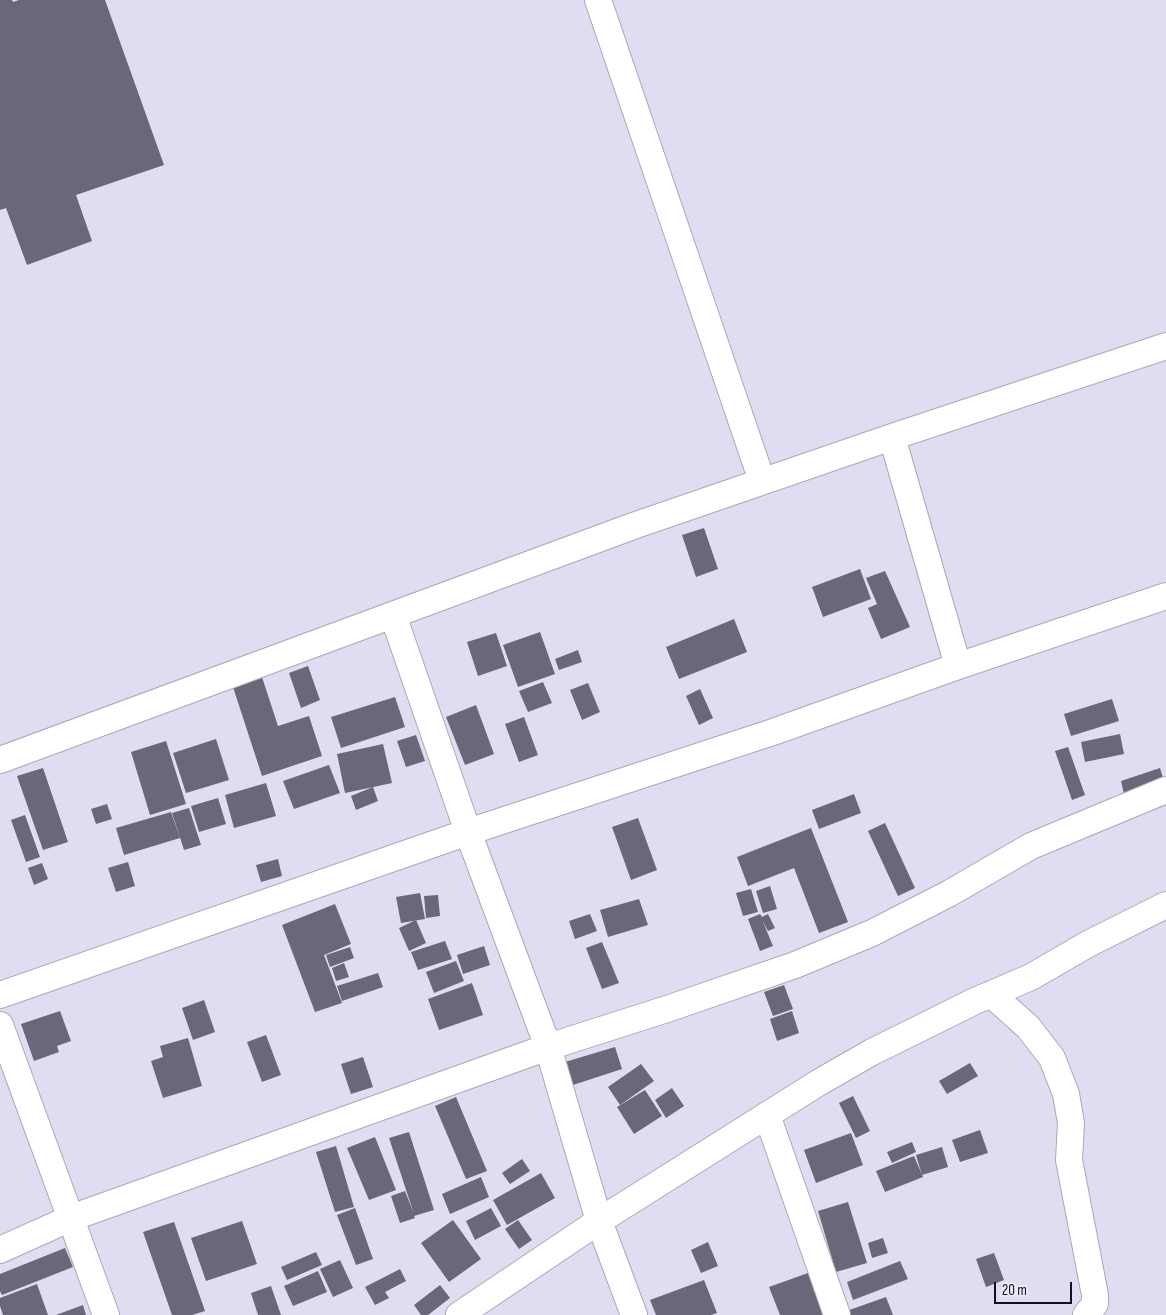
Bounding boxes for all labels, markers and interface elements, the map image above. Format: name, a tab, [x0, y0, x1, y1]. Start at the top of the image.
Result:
scale bar	[996, 1272, 1074, 1304]
text: 20 m	[1002, 1281, 1027, 1300]

